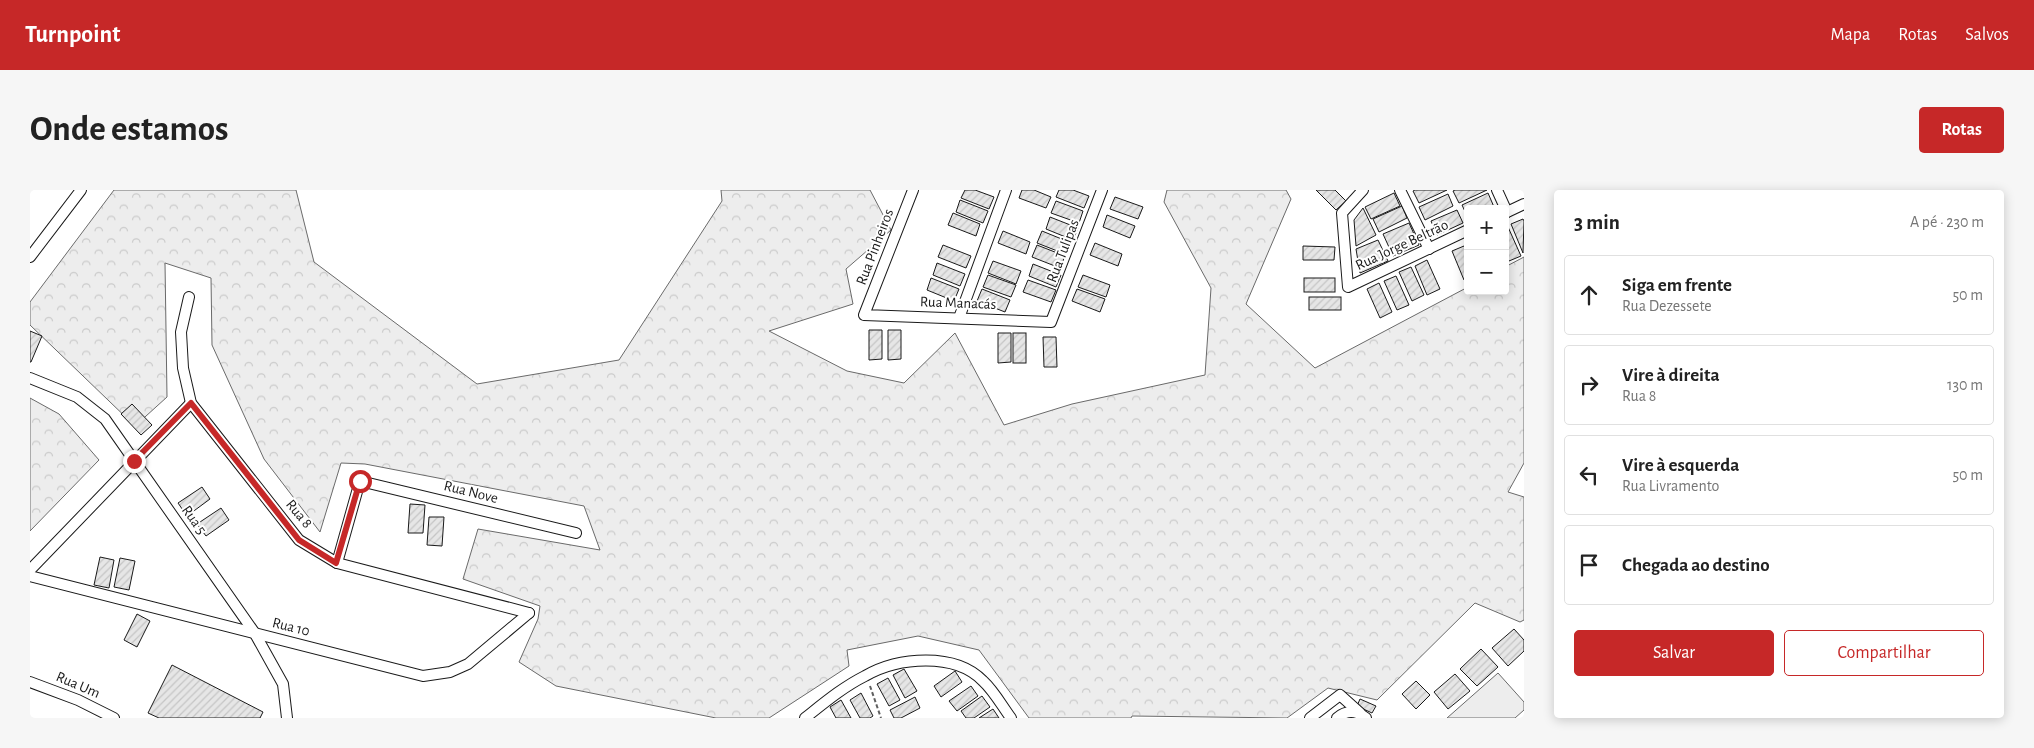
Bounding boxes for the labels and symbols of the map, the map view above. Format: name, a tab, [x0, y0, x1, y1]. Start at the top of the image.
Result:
street label: Rua Pinheiros	[854, 207, 896, 287]
street label: Rua Tulipas	[1044, 217, 1082, 285]
street label: Rua Jorge Beltrão	[1353, 217, 1451, 273]
street label: Rua Manacás	[920, 294, 996, 312]
route end	[123, 450, 146, 473]
route start	[349, 470, 372, 493]
street label: Rua Nove	[442, 478, 500, 506]
street label: Rua 8	[283, 497, 315, 531]
street label: Rua 5	[179, 503, 209, 537]
street label: Rua 10	[271, 615, 311, 639]
street label: Rua Um	[54, 669, 102, 701]

